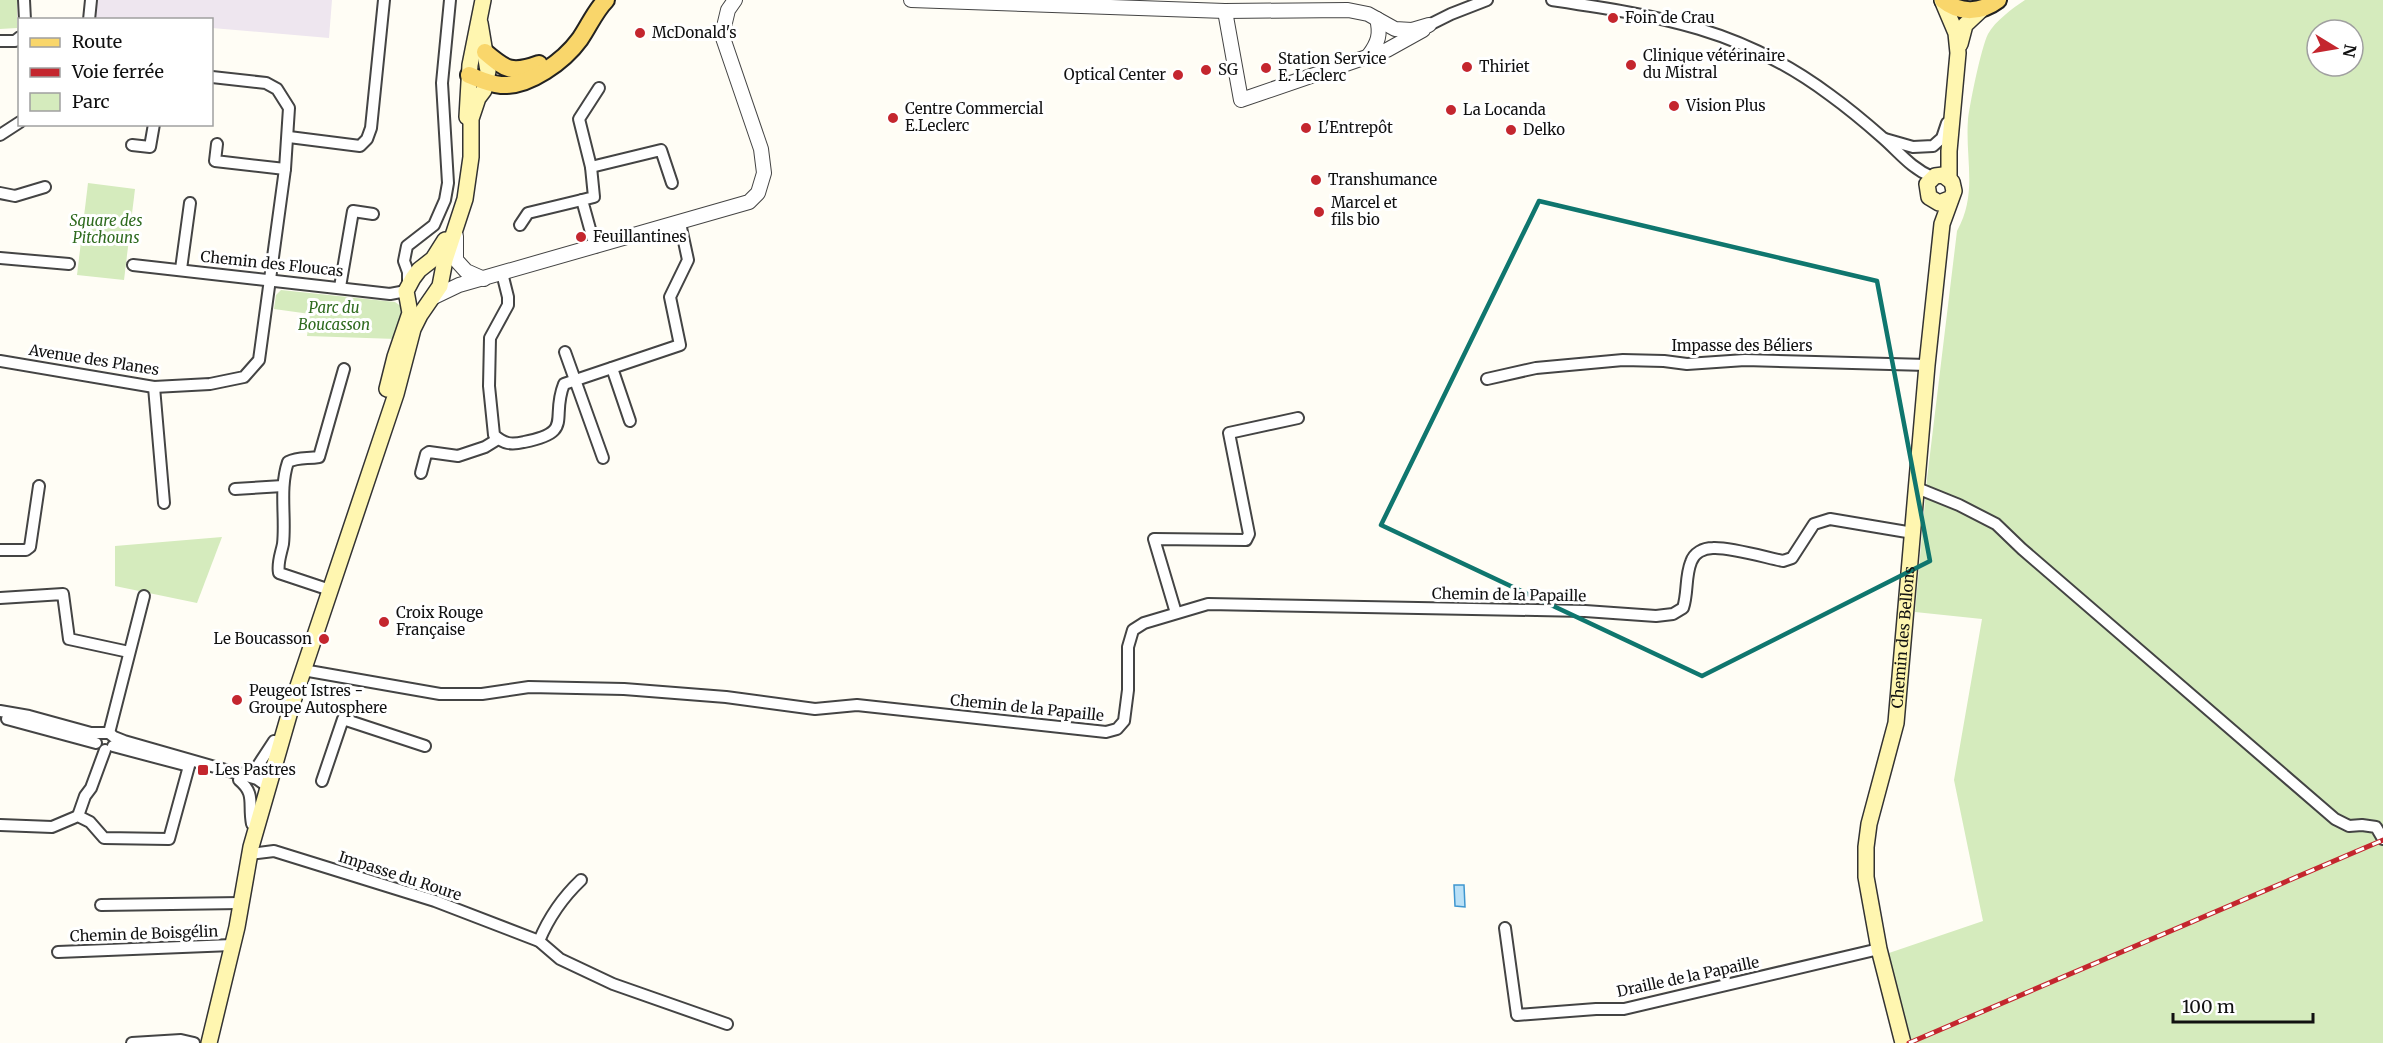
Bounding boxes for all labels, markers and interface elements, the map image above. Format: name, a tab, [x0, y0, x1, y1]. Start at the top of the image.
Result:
place label: Foin de Crau	[1625, 8, 1715, 27]
marker: Foin de Crau	[1606, 11, 1620, 25]
legend	[18, 18, 213, 126]
north arrow	[2305, 18, 2365, 78]
place label: McDonald's	[652, 23, 737, 42]
marker: McDonald's	[633, 26, 647, 40]
text: Route	[72, 30, 122, 53]
text: N	[2339, 43, 2361, 59]
place label: Clinique vétérinaire du Mistral	[1643, 46, 1785, 82]
place label: Station Service E. Leclerc	[1278, 49, 1386, 85]
place label: Thiriet	[1479, 57, 1530, 76]
marker: Clinique vétérinaire du Mistral	[1624, 58, 1638, 72]
text: Voie ferrée	[71, 60, 164, 83]
place label: SG	[1218, 60, 1238, 79]
marker: Thiriet	[1460, 60, 1474, 74]
marker: Station Service E. Leclerc	[1259, 61, 1273, 75]
marker: SG	[1199, 63, 1213, 77]
place label: Optical Center	[1064, 65, 1166, 84]
marker: Optical Center	[1171, 68, 1185, 82]
text: Parc	[72, 90, 110, 113]
place label: Vision Plus	[1685, 96, 1766, 115]
place label: Centre Commercial E.Leclerc	[905, 99, 1044, 135]
marker: Vision Plus	[1667, 99, 1681, 113]
place label: La Locanda	[1463, 100, 1546, 119]
marker: La Locanda	[1444, 103, 1458, 117]
marker: Centre Commercial E.Leclerc	[886, 111, 900, 125]
place label: L'Entrepôt	[1318, 118, 1393, 137]
place label: Delko	[1523, 120, 1565, 139]
marker: L'Entrepôt	[1299, 121, 1313, 135]
marker: Delko	[1504, 123, 1518, 137]
place label: Transhumance	[1328, 170, 1437, 189]
marker: Transhumance	[1309, 173, 1323, 187]
place label: Marcel et fils bio	[1331, 193, 1398, 229]
marker: Marcel et fils bio	[1312, 205, 1326, 219]
park label: Square des Pitchouns	[69, 211, 143, 247]
place label: Feuillantines	[593, 227, 687, 246]
marker: Feuillantines	[574, 230, 588, 244]
street label: Chemin des Floucas	[200, 247, 344, 280]
park label: Parc du Boucasson	[298, 298, 370, 334]
street label: Impasse des Béliers	[1671, 336, 1813, 355]
street label: Avenue des Planes	[27, 340, 161, 379]
street label: Chemin des Bellons	[1887, 565, 1919, 709]
street label: Chemin de la Papaille	[1432, 584, 1586, 605]
place label: Croix Rouge Française	[396, 603, 483, 639]
marker: Croix Rouge Française	[377, 615, 391, 629]
place label: Le Boucasson	[214, 629, 312, 648]
marker: Le Boucasson	[317, 632, 331, 646]
place label: Peugeot Istres - Groupe Autosphere	[249, 681, 387, 717]
street label: Chemin de la Papaille	[949, 690, 1105, 725]
marker: Peugeot Istres - Groupe Autosphere	[230, 693, 244, 707]
place label: Les Pastres	[215, 760, 296, 779]
marker: Les Pastres	[196, 763, 210, 777]
street label: Impasse du Roure	[336, 847, 464, 904]
street label: Chemin de Boisgélin	[69, 921, 219, 946]
street label: Draille de la Papaille	[1615, 952, 1761, 1001]
scale bar	[2173, 986, 2312, 1024]
text: 100 m	[2182, 995, 2235, 1018]

